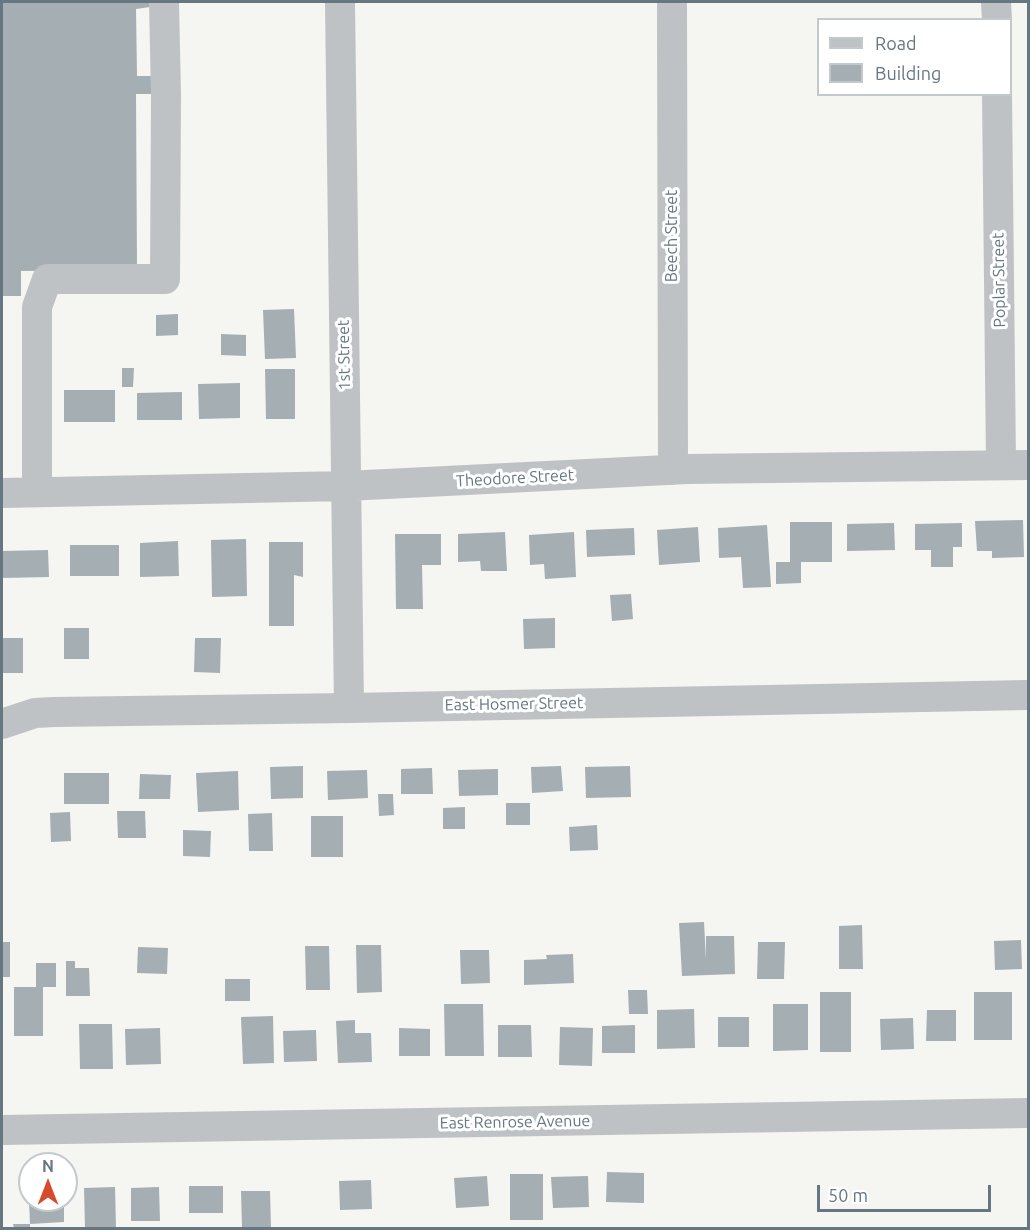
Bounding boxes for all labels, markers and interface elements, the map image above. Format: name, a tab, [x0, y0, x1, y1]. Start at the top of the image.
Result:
legend	[817, 18, 1012, 96]
text: Road	[875, 33, 917, 53]
text: Building	[875, 63, 941, 83]
street label: Beech Street	[662, 190, 682, 282]
street label: Poplar Street	[989, 232, 1009, 328]
street label: 1st Street	[334, 320, 354, 390]
street label: Theodore Street	[455, 465, 575, 491]
street label: East Hosmer Street	[445, 693, 583, 715]
street label: East Renrose Avenue	[439, 1111, 591, 1133]
north arrow	[18, 1152, 78, 1212]
text: N	[42, 1157, 54, 1175]
scale bar	[820, 1173, 994, 1211]
text: 50 m	[828, 1185, 868, 1205]

